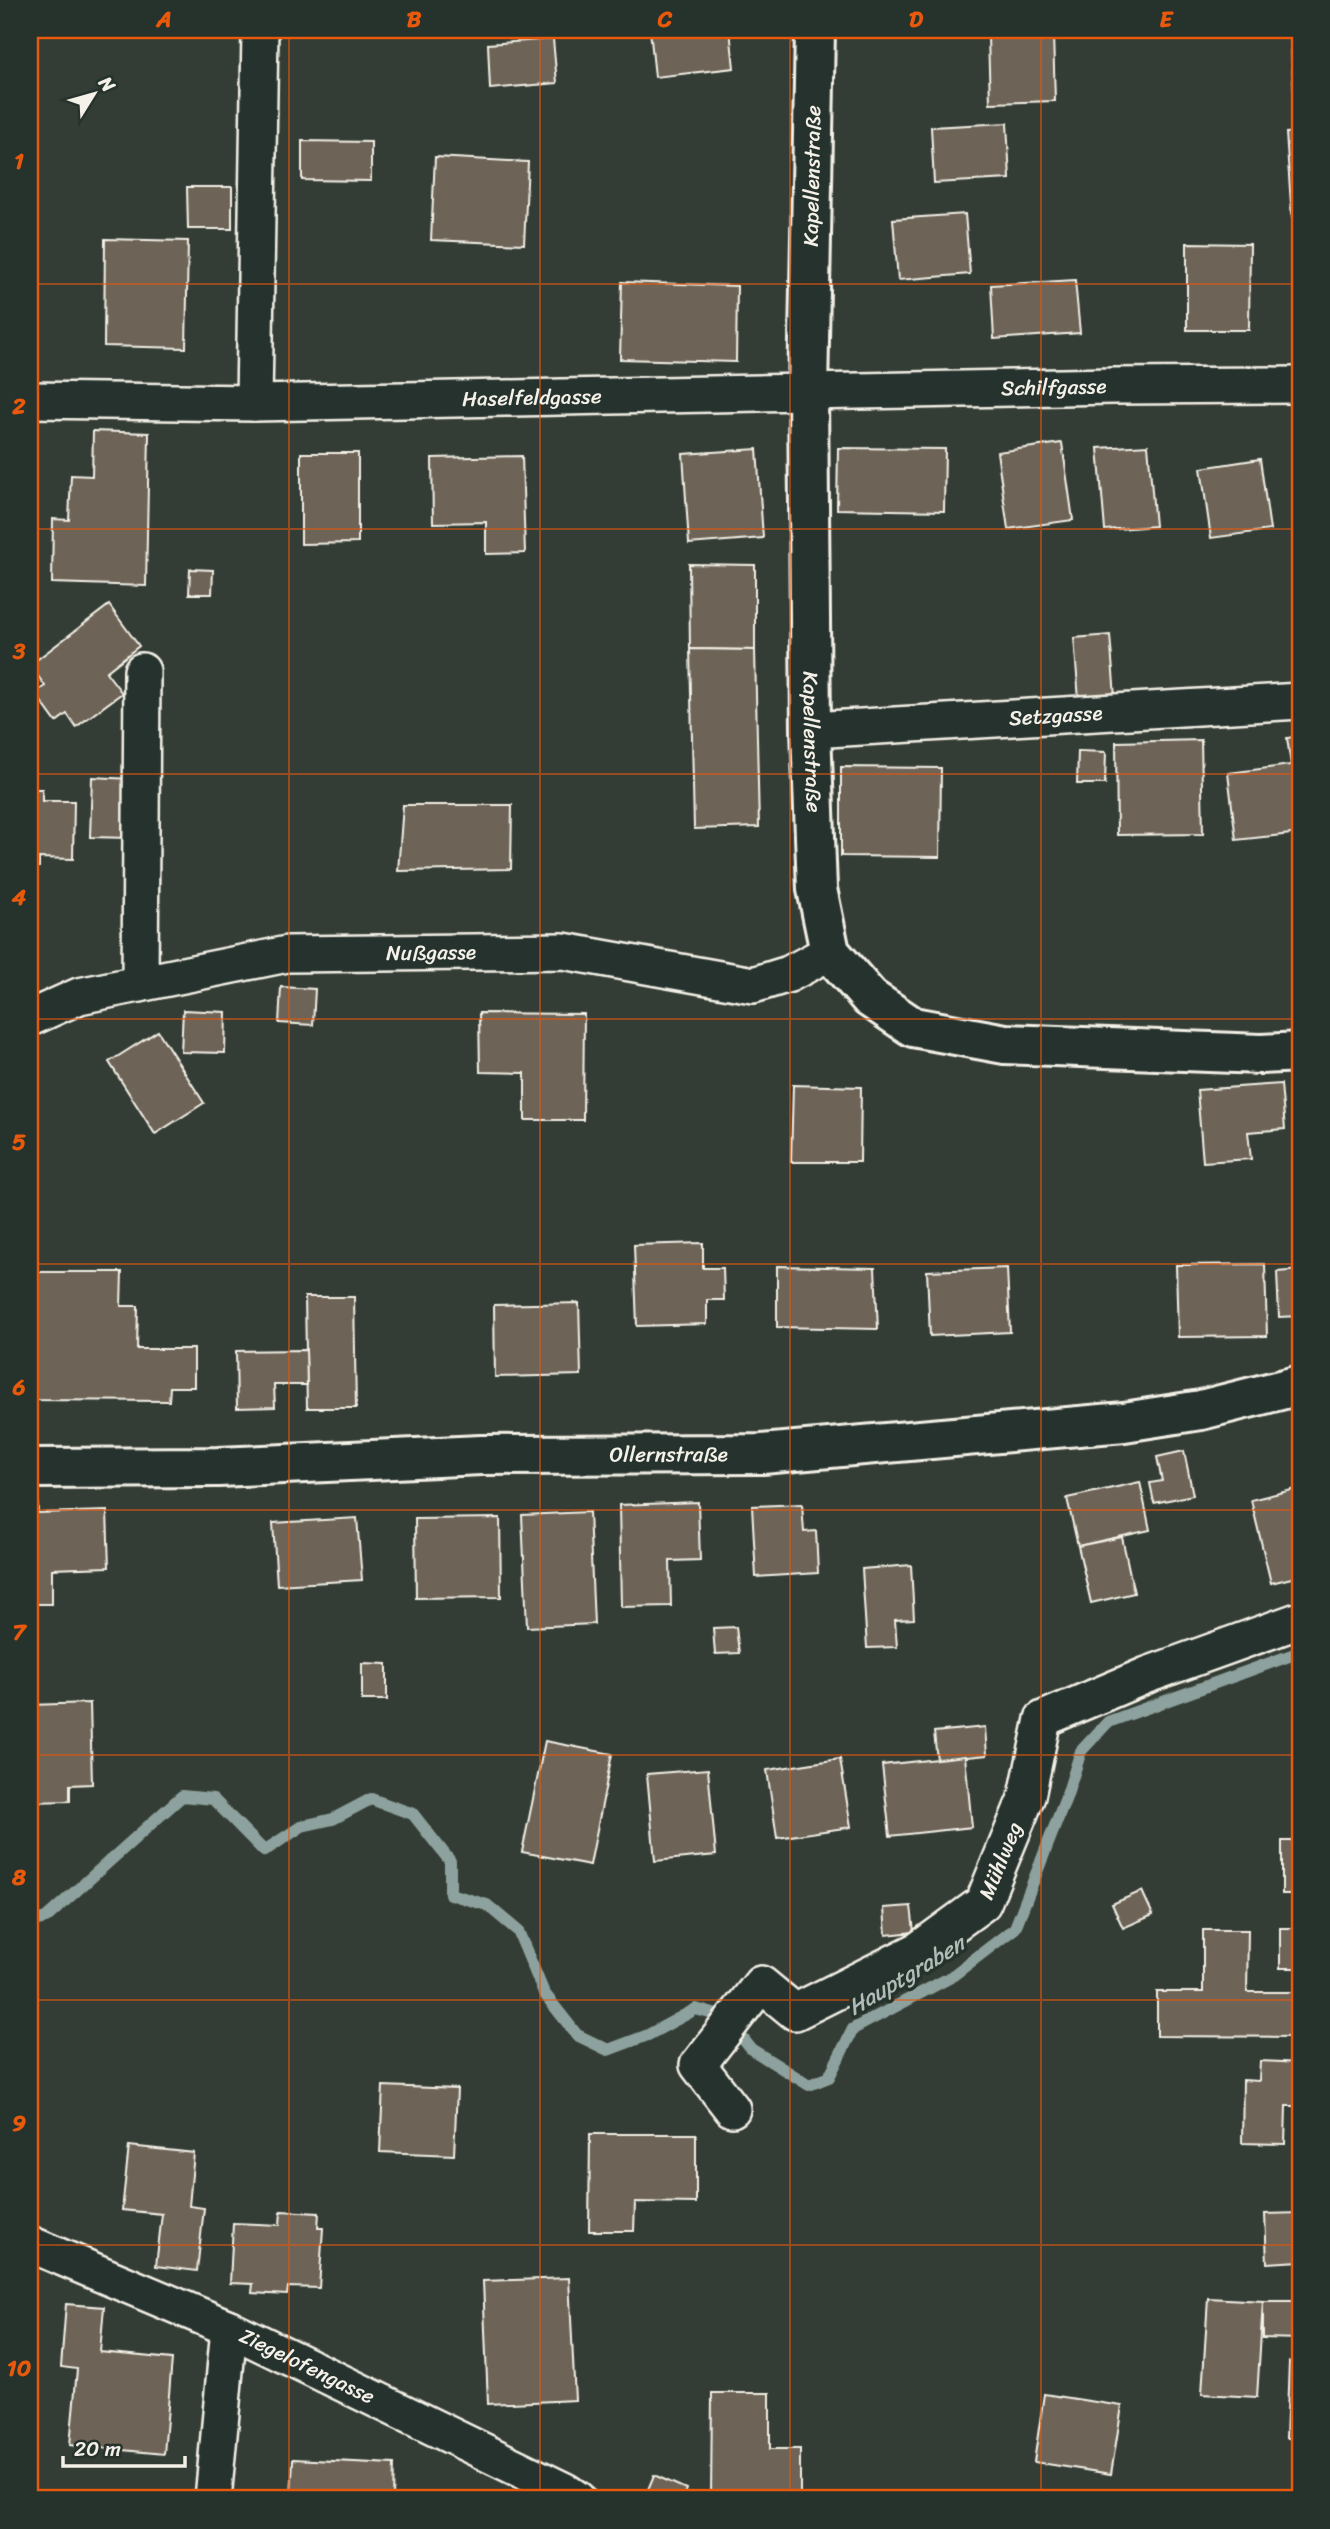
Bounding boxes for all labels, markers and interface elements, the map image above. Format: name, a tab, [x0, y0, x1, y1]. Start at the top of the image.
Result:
text: A	[155, 0, 172, 40]
text: B	[407, 0, 422, 40]
text: C	[657, 0, 673, 40]
text: D	[909, 0, 924, 40]
text: E	[1160, 0, 1175, 40]
north arrow	[60, 60, 130, 130]
text: N	[89, 68, 125, 100]
street label: Kapellenstraße	[792, 105, 832, 247]
text: 1	[14, 141, 24, 182]
street label: Schilfgasse	[1001, 367, 1107, 407]
street label: Haselfeldgasse	[462, 377, 602, 418]
text: 2	[11, 386, 26, 427]
text: 3	[12, 631, 26, 672]
street label: Kapellenstraße	[791, 671, 833, 813]
street label: Setzgasse	[1008, 694, 1104, 737]
text: 4	[11, 877, 27, 918]
street label: Nußgasse	[386, 933, 476, 972]
text: 5	[12, 1122, 26, 1163]
text: 6	[11, 1367, 26, 1408]
street label: Ollernstraße	[610, 1435, 728, 1474]
text: 7	[12, 1612, 27, 1653]
street label: Mühlweg	[967, 1816, 1034, 1906]
text: 8	[11, 1857, 26, 1898]
water label: Hauptgraben	[839, 1923, 975, 2027]
text: 9	[12, 2103, 26, 2144]
street label: Ziegelofengasse	[233, 2317, 382, 2415]
text: 10	[7, 2348, 32, 2389]
scale bar	[63, 2424, 186, 2468]
text: 20 m	[74, 2430, 121, 2468]

